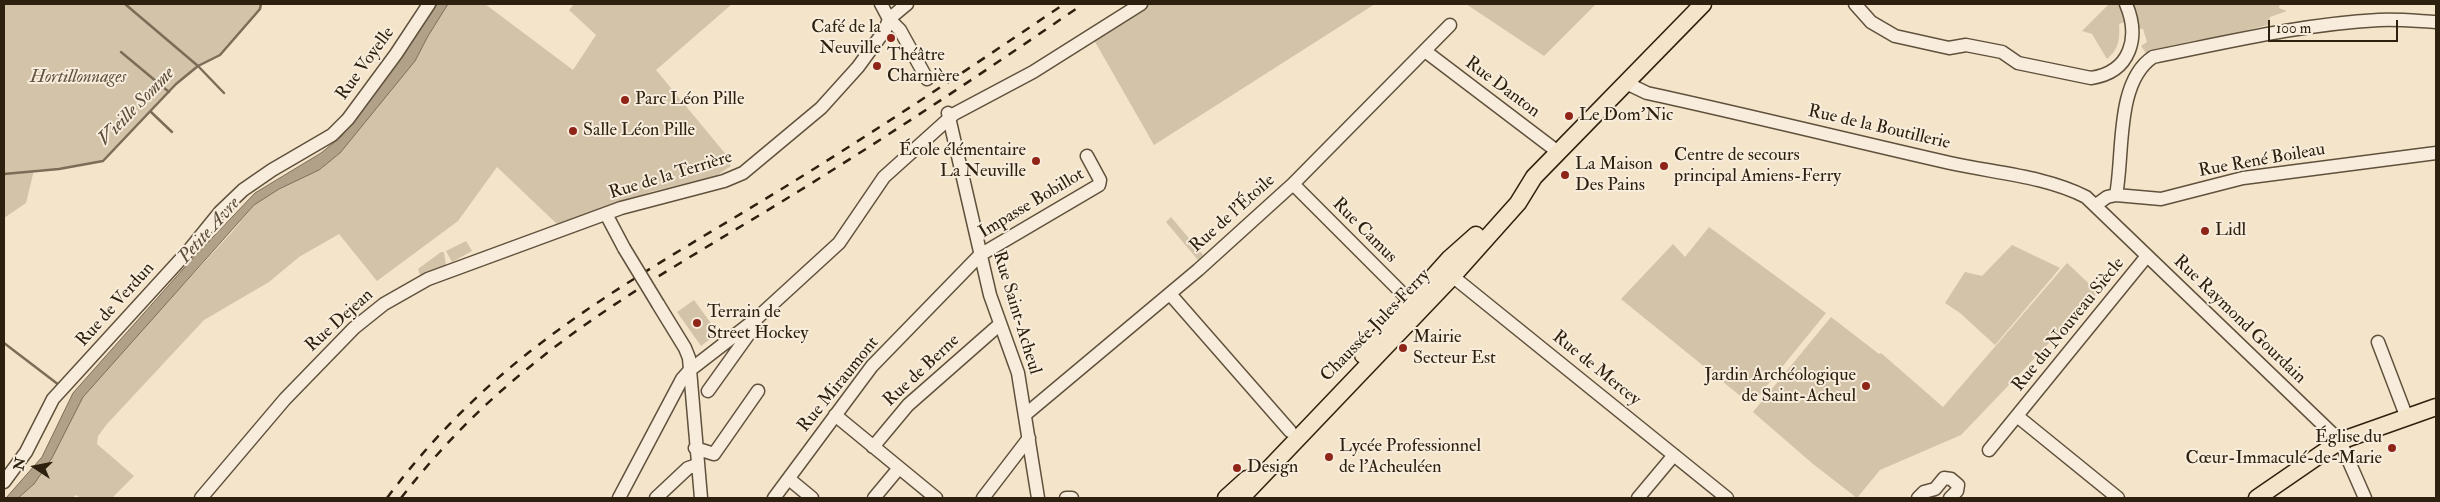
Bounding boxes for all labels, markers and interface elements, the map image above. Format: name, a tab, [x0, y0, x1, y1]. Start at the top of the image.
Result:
scale bar	[2270, 10, 2400, 42]
place label: Café de la Neuville	[811, 17, 881, 59]
text: 100 m	[2276, 19, 2311, 38]
street label: Rue Voyelle	[332, 23, 400, 105]
marker: Café de la Neuville	[885, 32, 897, 44]
place label: Théâtre Charnière	[887, 45, 959, 88]
street label: Rue Danton	[1460, 53, 1544, 123]
marker: Théâtre Charnière	[871, 60, 883, 72]
water label: Vieille Somme	[94, 63, 180, 151]
park label: Hortillonnages	[30, 67, 126, 89]
place label: Parc Léon Pille	[635, 89, 744, 111]
marker: Parc Léon Pille	[619, 94, 631, 106]
street label: Rue de la Boutillerie	[1806, 101, 1952, 155]
place label: Le Dom'Nic	[1579, 105, 1673, 127]
marker: Le Dom'Nic	[1563, 110, 1575, 122]
place label: Salle Léon Pille	[583, 120, 695, 142]
marker: Salle Léon Pille	[567, 125, 579, 137]
street label: Rue René Boileau	[2197, 139, 2327, 183]
place label: École élémentaire La Neuville	[899, 140, 1026, 182]
place label: Centre de secours principal Amiens-Ferry	[1674, 145, 1841, 188]
street label: Rue de la Terrière	[607, 147, 735, 205]
place label: La Maison Des Pains	[1575, 154, 1653, 196]
marker: École élémentaire La Neuville	[1030, 155, 1042, 167]
marker: Centre de secours principal Amiens-Ferry	[1658, 160, 1670, 172]
street label: Impasse Bobillot	[975, 164, 1089, 244]
marker: La Maison Des Pains	[1559, 169, 1571, 181]
street label: Rue de l'Étoile	[1186, 170, 1280, 258]
water label: Petite Avre	[174, 193, 246, 269]
street label: Rue Camus	[1327, 194, 1401, 268]
place label: Lidl	[2215, 220, 2246, 242]
marker: Lidl	[2199, 225, 2211, 237]
street label: Rue Saint-Acheul	[987, 249, 1045, 377]
street label: Rue Raymond Gourdain	[2168, 251, 2310, 389]
street label: Rue du Nouveau Siècle	[2008, 254, 2130, 396]
street label: Rue de Verdun	[72, 258, 160, 352]
street label: Chaussée Jules Ferry	[1317, 265, 1435, 387]
street label: Rue Dejean	[302, 285, 378, 357]
place label: Terrain de Street Hockey	[707, 302, 808, 344]
marker: Terrain de Street Hockey	[691, 317, 703, 329]
place label: Mairie Secteur Est	[1413, 327, 1496, 369]
street label: Rue de Mercey	[1547, 327, 1645, 411]
street label: Rue de Berne	[879, 330, 965, 412]
street label: Rue Miraumont	[794, 333, 884, 437]
marker: Mairie Secteur Est	[1397, 342, 1409, 354]
place label: Jardin Archéologique de Saint-Acheul	[1705, 365, 1856, 408]
marker: Jardin Archéologique de Saint-Acheul	[1860, 380, 1872, 392]
place label: Église du Cœur-Immaculé-de-Marie	[2186, 427, 2382, 469]
place label: Lycée Professionnel de l'Acheuléen	[1339, 436, 1481, 478]
north arrow	[10, 442, 60, 492]
marker: Église du Cœur-Immaculé-de-Marie	[2386, 442, 2398, 454]
marker: Lycée Professionnel de l'Acheuléen	[1323, 451, 1335, 463]
text: N	[10, 456, 29, 472]
place label: Design	[1247, 457, 1298, 479]
marker: Design	[1231, 462, 1243, 474]

